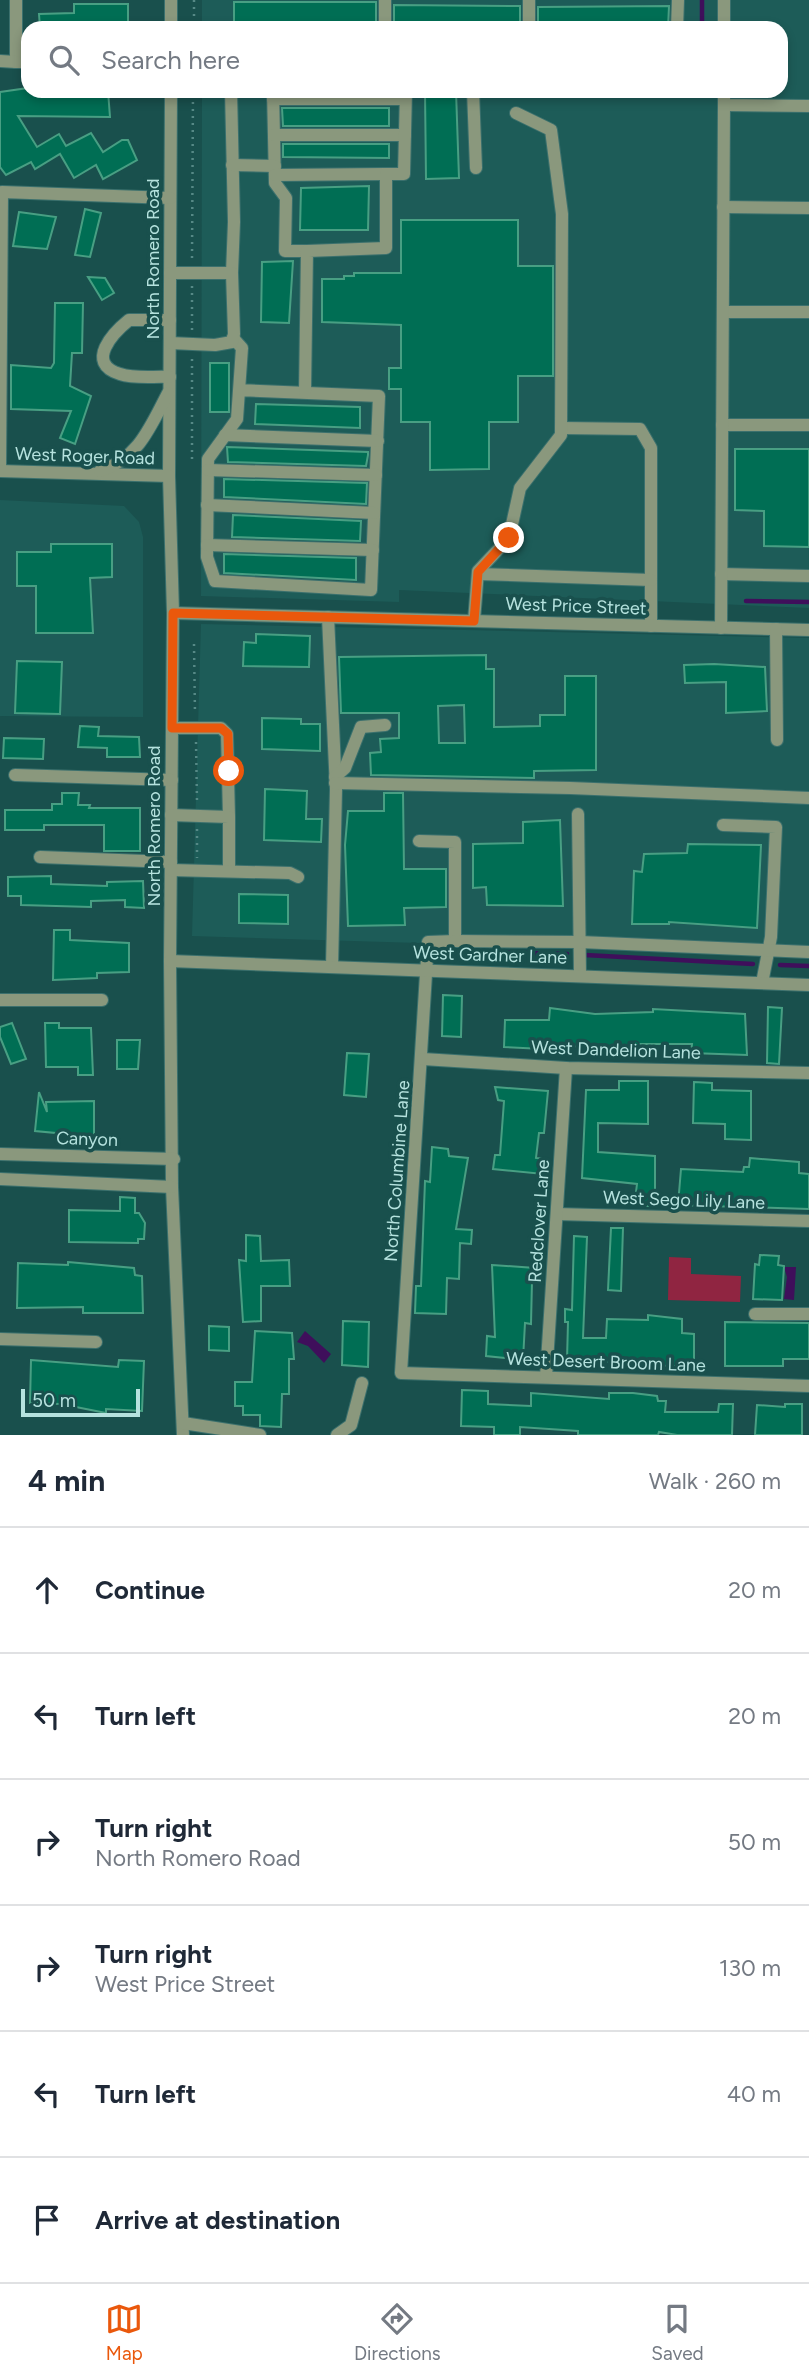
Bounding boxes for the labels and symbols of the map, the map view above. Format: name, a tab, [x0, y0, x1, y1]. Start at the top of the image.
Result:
street label: North Romero Road	[142, 178, 164, 340]
street label: West Roger Road	[15, 443, 155, 469]
route end	[493, 522, 524, 553]
street label: West Price Street	[505, 593, 647, 619]
street label: North Romero Road	[143, 745, 165, 907]
route start	[213, 755, 244, 786]
street label: West Gardner Lane	[412, 941, 568, 969]
street label: West Dandelion Lane	[531, 1036, 701, 1064]
street label: North Columbine Lane	[380, 1079, 414, 1263]
street label: Canyon	[56, 1127, 118, 1151]
street label: Redclover Lane	[524, 1158, 554, 1283]
street label: West Sego Lily Lane	[603, 1186, 766, 1214]
street label: West Desert Broom Lane	[506, 1348, 706, 1376]
scale bar	[21, 1386, 140, 1418]

